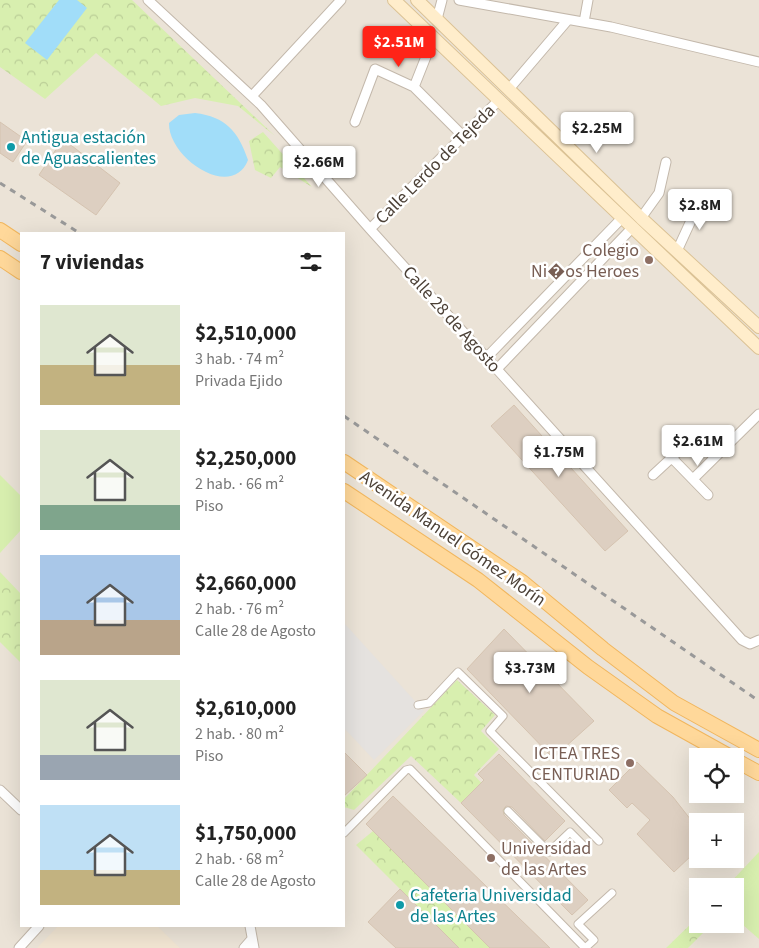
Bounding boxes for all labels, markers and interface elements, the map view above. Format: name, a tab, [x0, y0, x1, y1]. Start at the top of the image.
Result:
pin: $2.51M	[358, 26, 440, 68]
text: $2.51M	[374, 31, 424, 53]
street label: Calle Lerdo de Tejeda	[370, 99, 501, 230]
pin: $2.25M	[556, 112, 638, 154]
text: $2.25M	[572, 117, 622, 139]
place label: Antigua estación de Aguascalientes	[21, 125, 156, 171]
marker: Antigua estación de Aguascalientes	[5, 141, 17, 153]
pin: $2.66M	[278, 146, 360, 188]
text: $2.66M	[294, 151, 344, 173]
pin: $2.8M	[665, 188, 735, 231]
text: $2.8M	[679, 194, 721, 216]
place label: Colegio Ni�os Heroes	[531, 238, 639, 284]
text: 7 viviendas	[40, 247, 144, 277]
icon: filters	[297, 248, 325, 276]
marker: Colegio Ni�os Heroes	[643, 254, 655, 266]
street label: Calle 28 de Agosto	[397, 260, 506, 378]
text: $2,510,000	[195, 318, 296, 348]
icon: home	[80, 325, 140, 385]
text: 3 hab. · 74 m²	[195, 348, 284, 370]
text: Privada Ejido	[195, 370, 283, 392]
pin: $2.61M	[657, 424, 739, 467]
text: $2.61M	[673, 430, 723, 452]
pin: $1.75M	[518, 436, 600, 478]
text: $1.75M	[534, 441, 584, 463]
text: $2,250,000	[195, 443, 296, 473]
icon: home	[80, 450, 140, 510]
street label: Avenida Manuel Gómez Morín	[355, 464, 551, 612]
text: 2 hab. · 66 m²	[195, 473, 284, 495]
text: Piso	[195, 495, 223, 517]
text: $2,660,000	[195, 568, 296, 598]
icon: home	[80, 575, 140, 635]
text: 2 hab. · 76 m²	[195, 598, 284, 620]
text: Calle 28 de Agosto	[195, 620, 316, 642]
pin: $3.73M	[489, 652, 571, 694]
text: $3.73M	[505, 657, 555, 679]
text: $2,610,000	[195, 693, 296, 723]
icon: home	[80, 700, 140, 760]
text: 2 hab. · 80 m²	[195, 723, 284, 745]
place label: ICTEA TRES CENTURIAD	[532, 741, 620, 787]
text: Piso	[195, 745, 223, 767]
map controls	[689, 748, 744, 933]
button: locate	[689, 748, 744, 803]
marker: ICTEA TRES CENTURIAD	[624, 757, 636, 769]
button: +	[689, 813, 744, 868]
text: $1,750,000	[195, 818, 296, 848]
icon: home	[80, 825, 140, 885]
place label: Universidad de las Artes	[501, 836, 591, 882]
text: 2 hab. · 68 m²	[195, 848, 284, 870]
marker: Universidad de las Artes	[485, 852, 497, 864]
text: Calle 28 de Agosto	[195, 870, 316, 892]
button: −	[689, 878, 744, 933]
place label: Cafeteria Universidad de las Artes	[410, 883, 572, 929]
marker: Cafeteria Universidad de las Artes	[394, 899, 406, 911]

